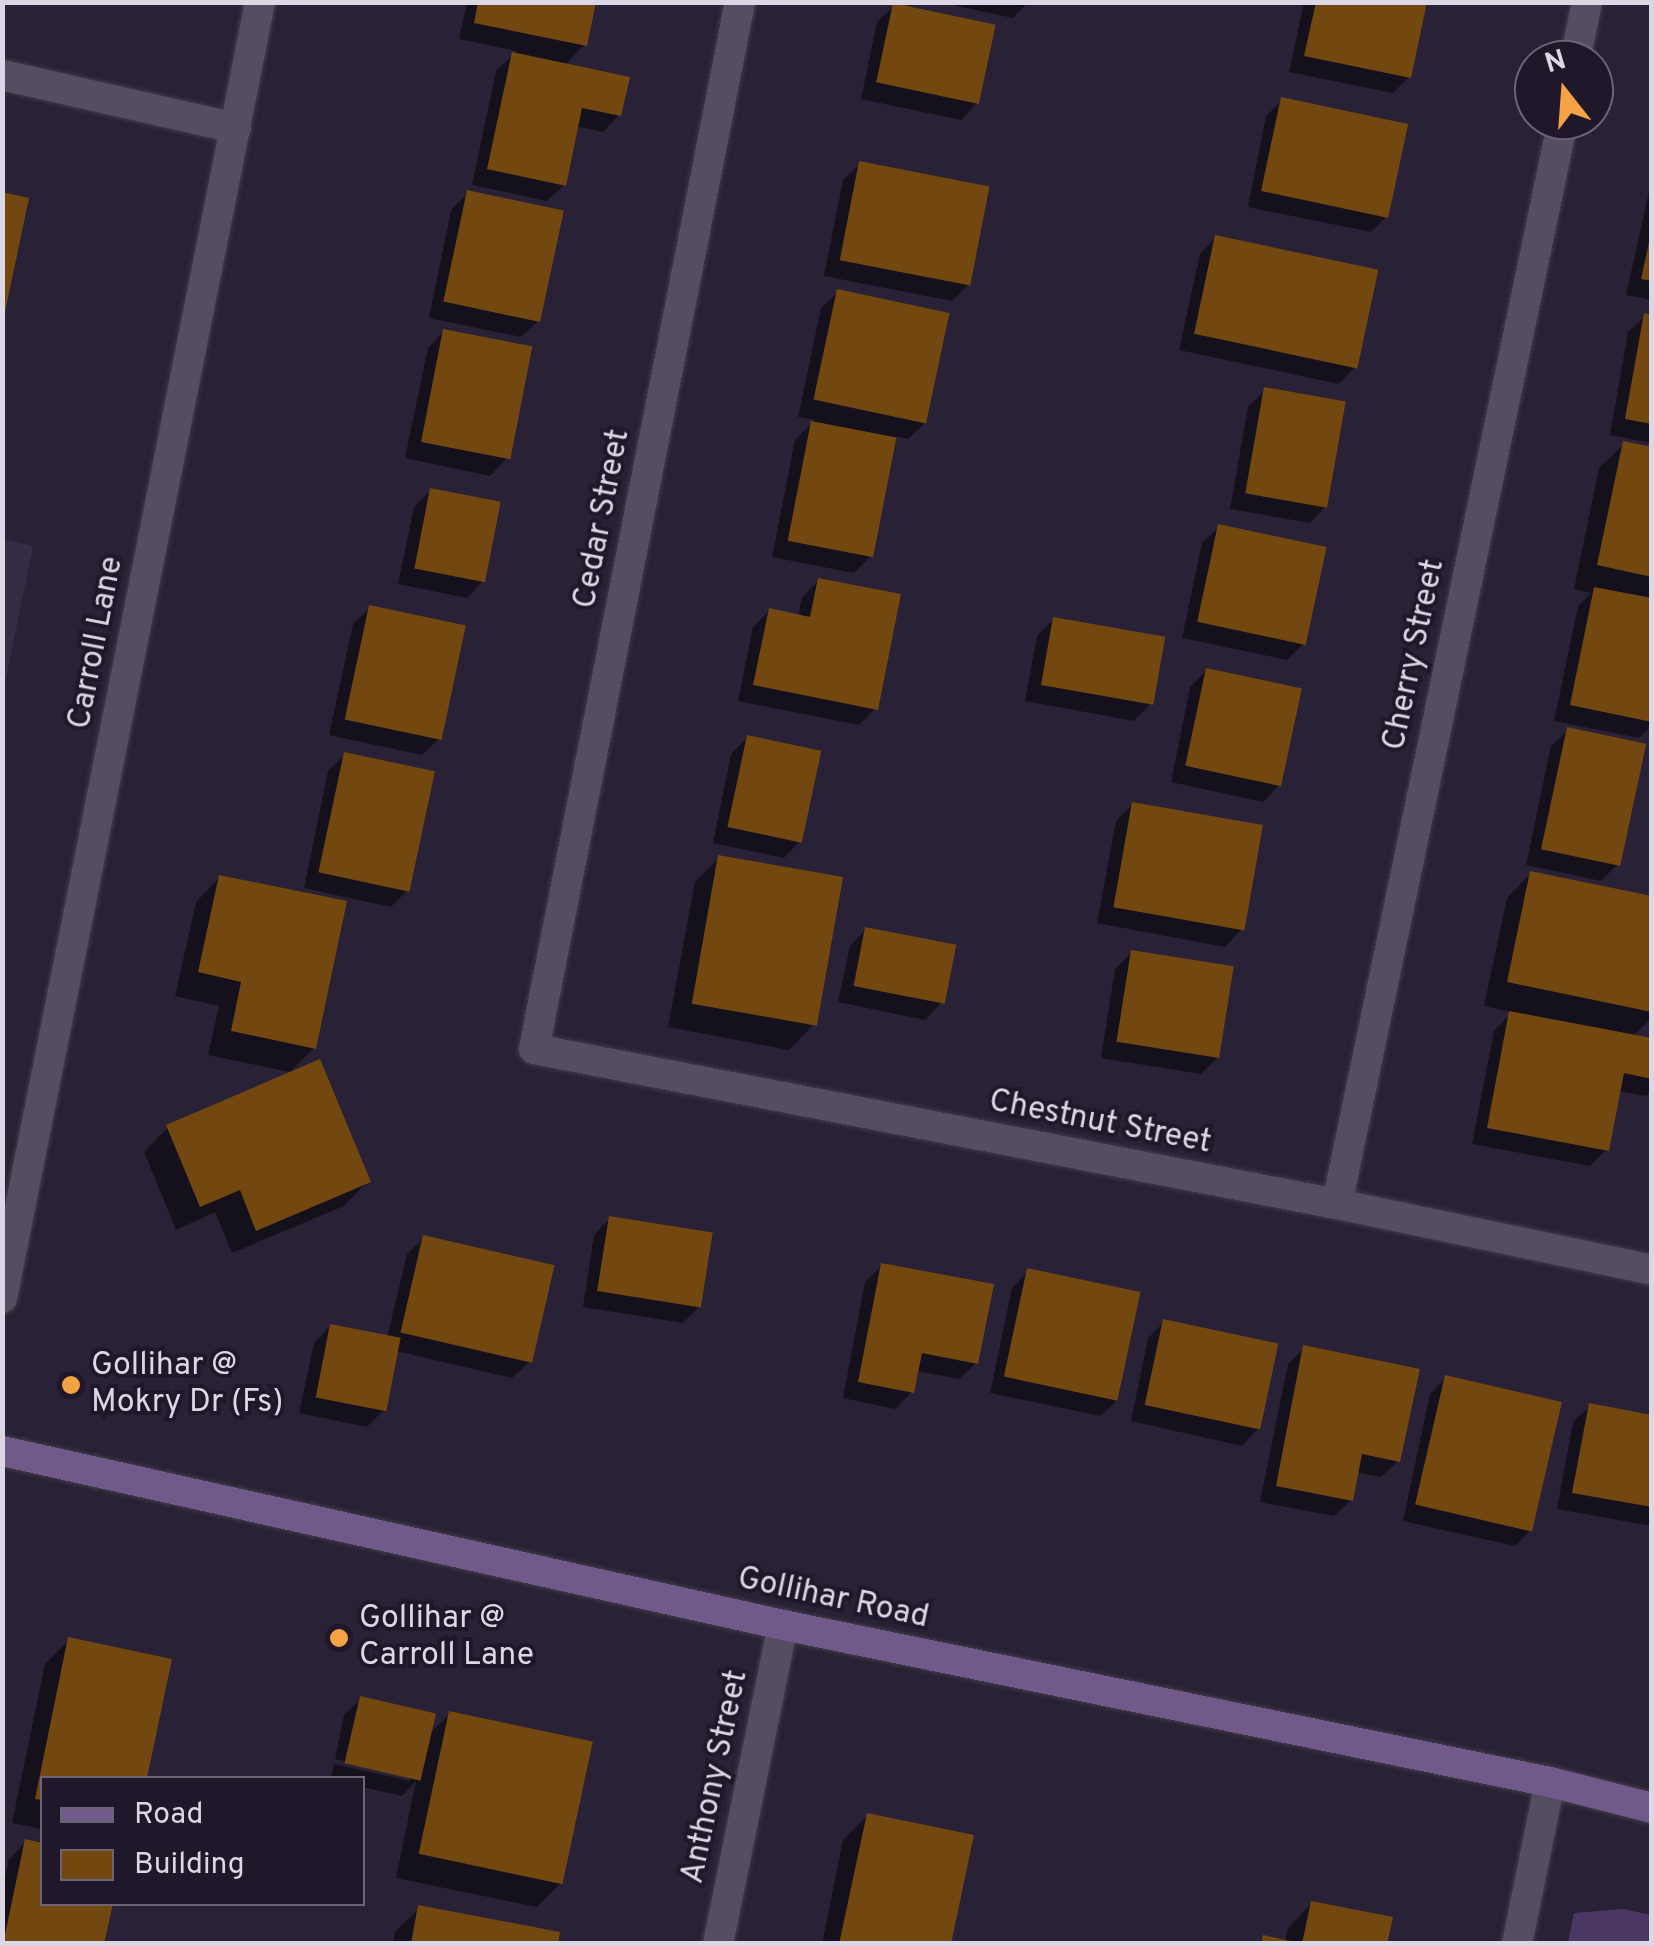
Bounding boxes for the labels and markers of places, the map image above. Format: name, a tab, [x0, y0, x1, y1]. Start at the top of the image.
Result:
place label: Gollihar @ Mokry Dr (Fs)	[91, 1348, 283, 1423]
marker: Gollihar @ Mokry Dr (Fs)	[60, 1374, 82, 1396]
place label: Gollihar @ Carroll Lane	[359, 1601, 534, 1676]
marker: Gollihar @ Carroll Lane	[328, 1627, 350, 1649]

